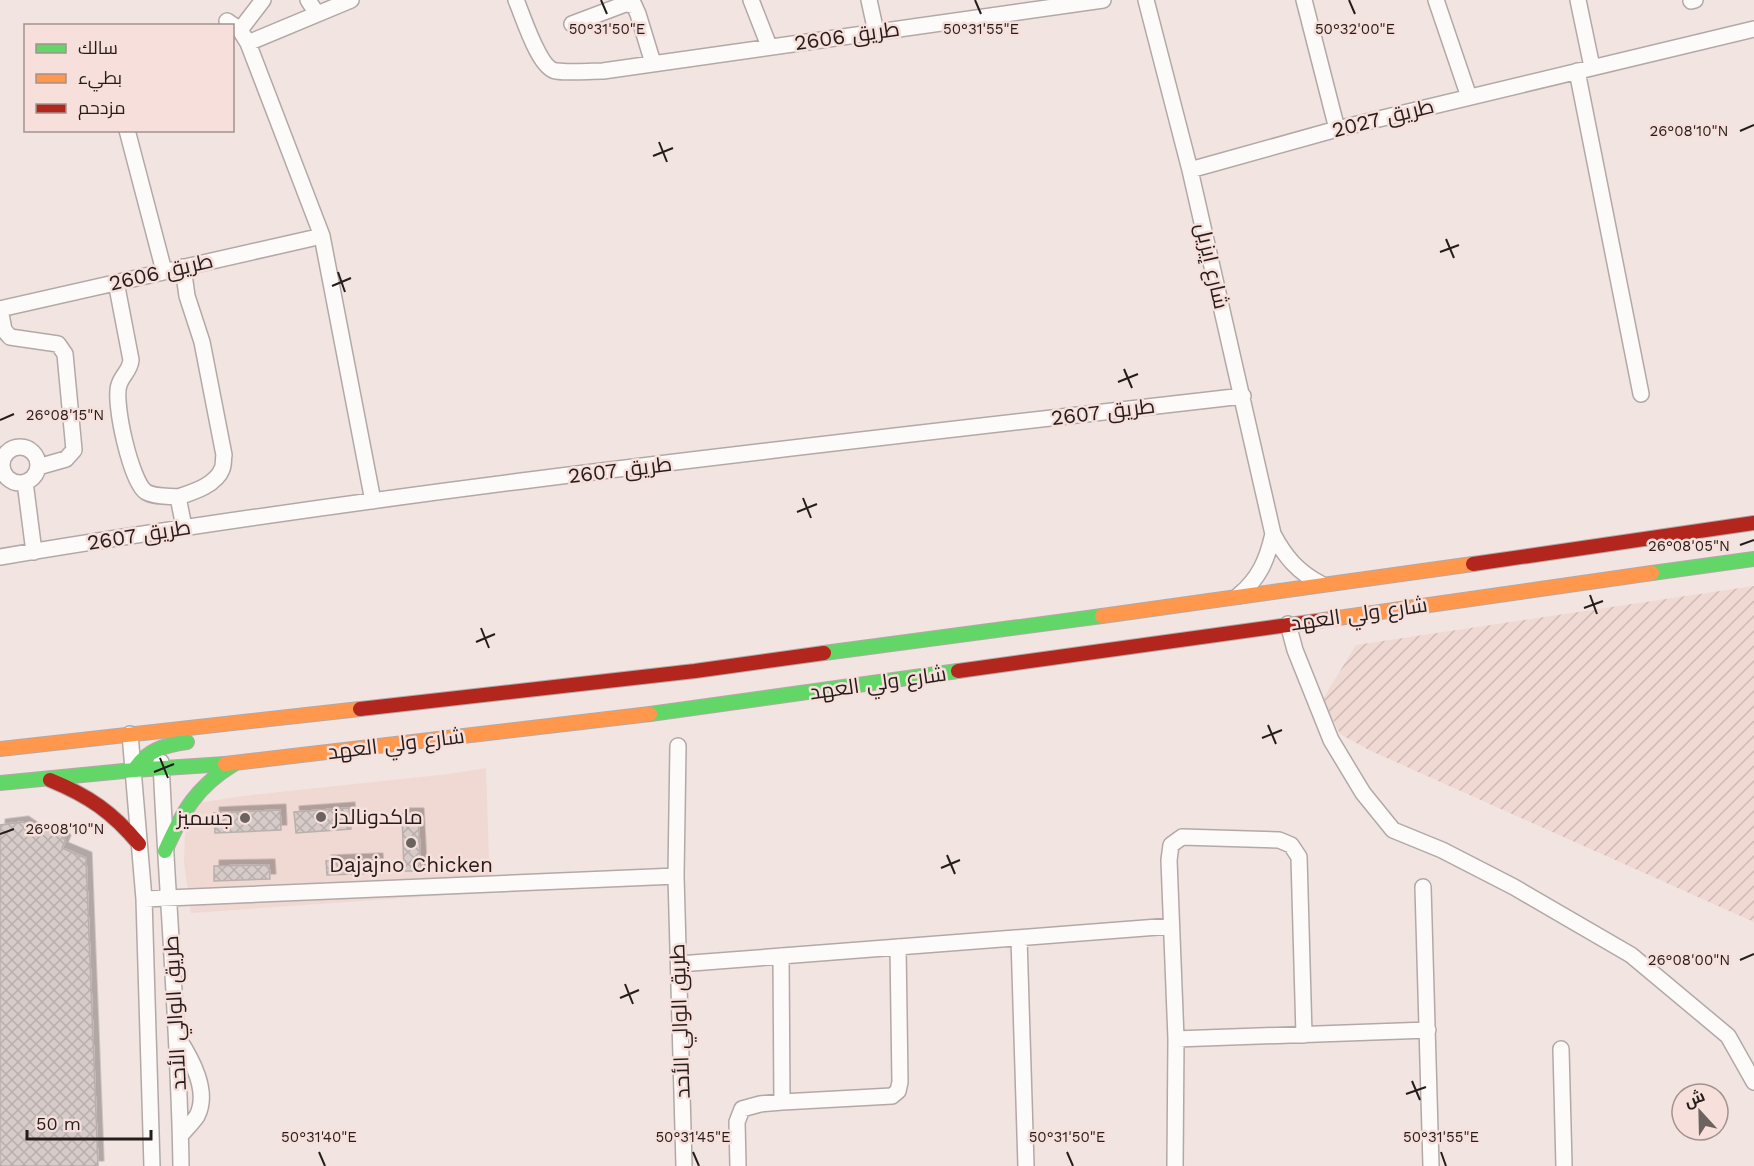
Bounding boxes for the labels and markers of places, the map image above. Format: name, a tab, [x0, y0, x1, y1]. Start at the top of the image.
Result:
place label: ماكدونالدز	[332, 804, 423, 829]
place label: جسميز	[176, 805, 233, 830]
marker: ماكدونالدز	[314, 810, 328, 824]
marker: جسميز	[238, 811, 252, 825]
marker: Dajajno Chicken	[404, 836, 418, 850]
place label: Dajajno Chicken	[329, 852, 493, 877]

